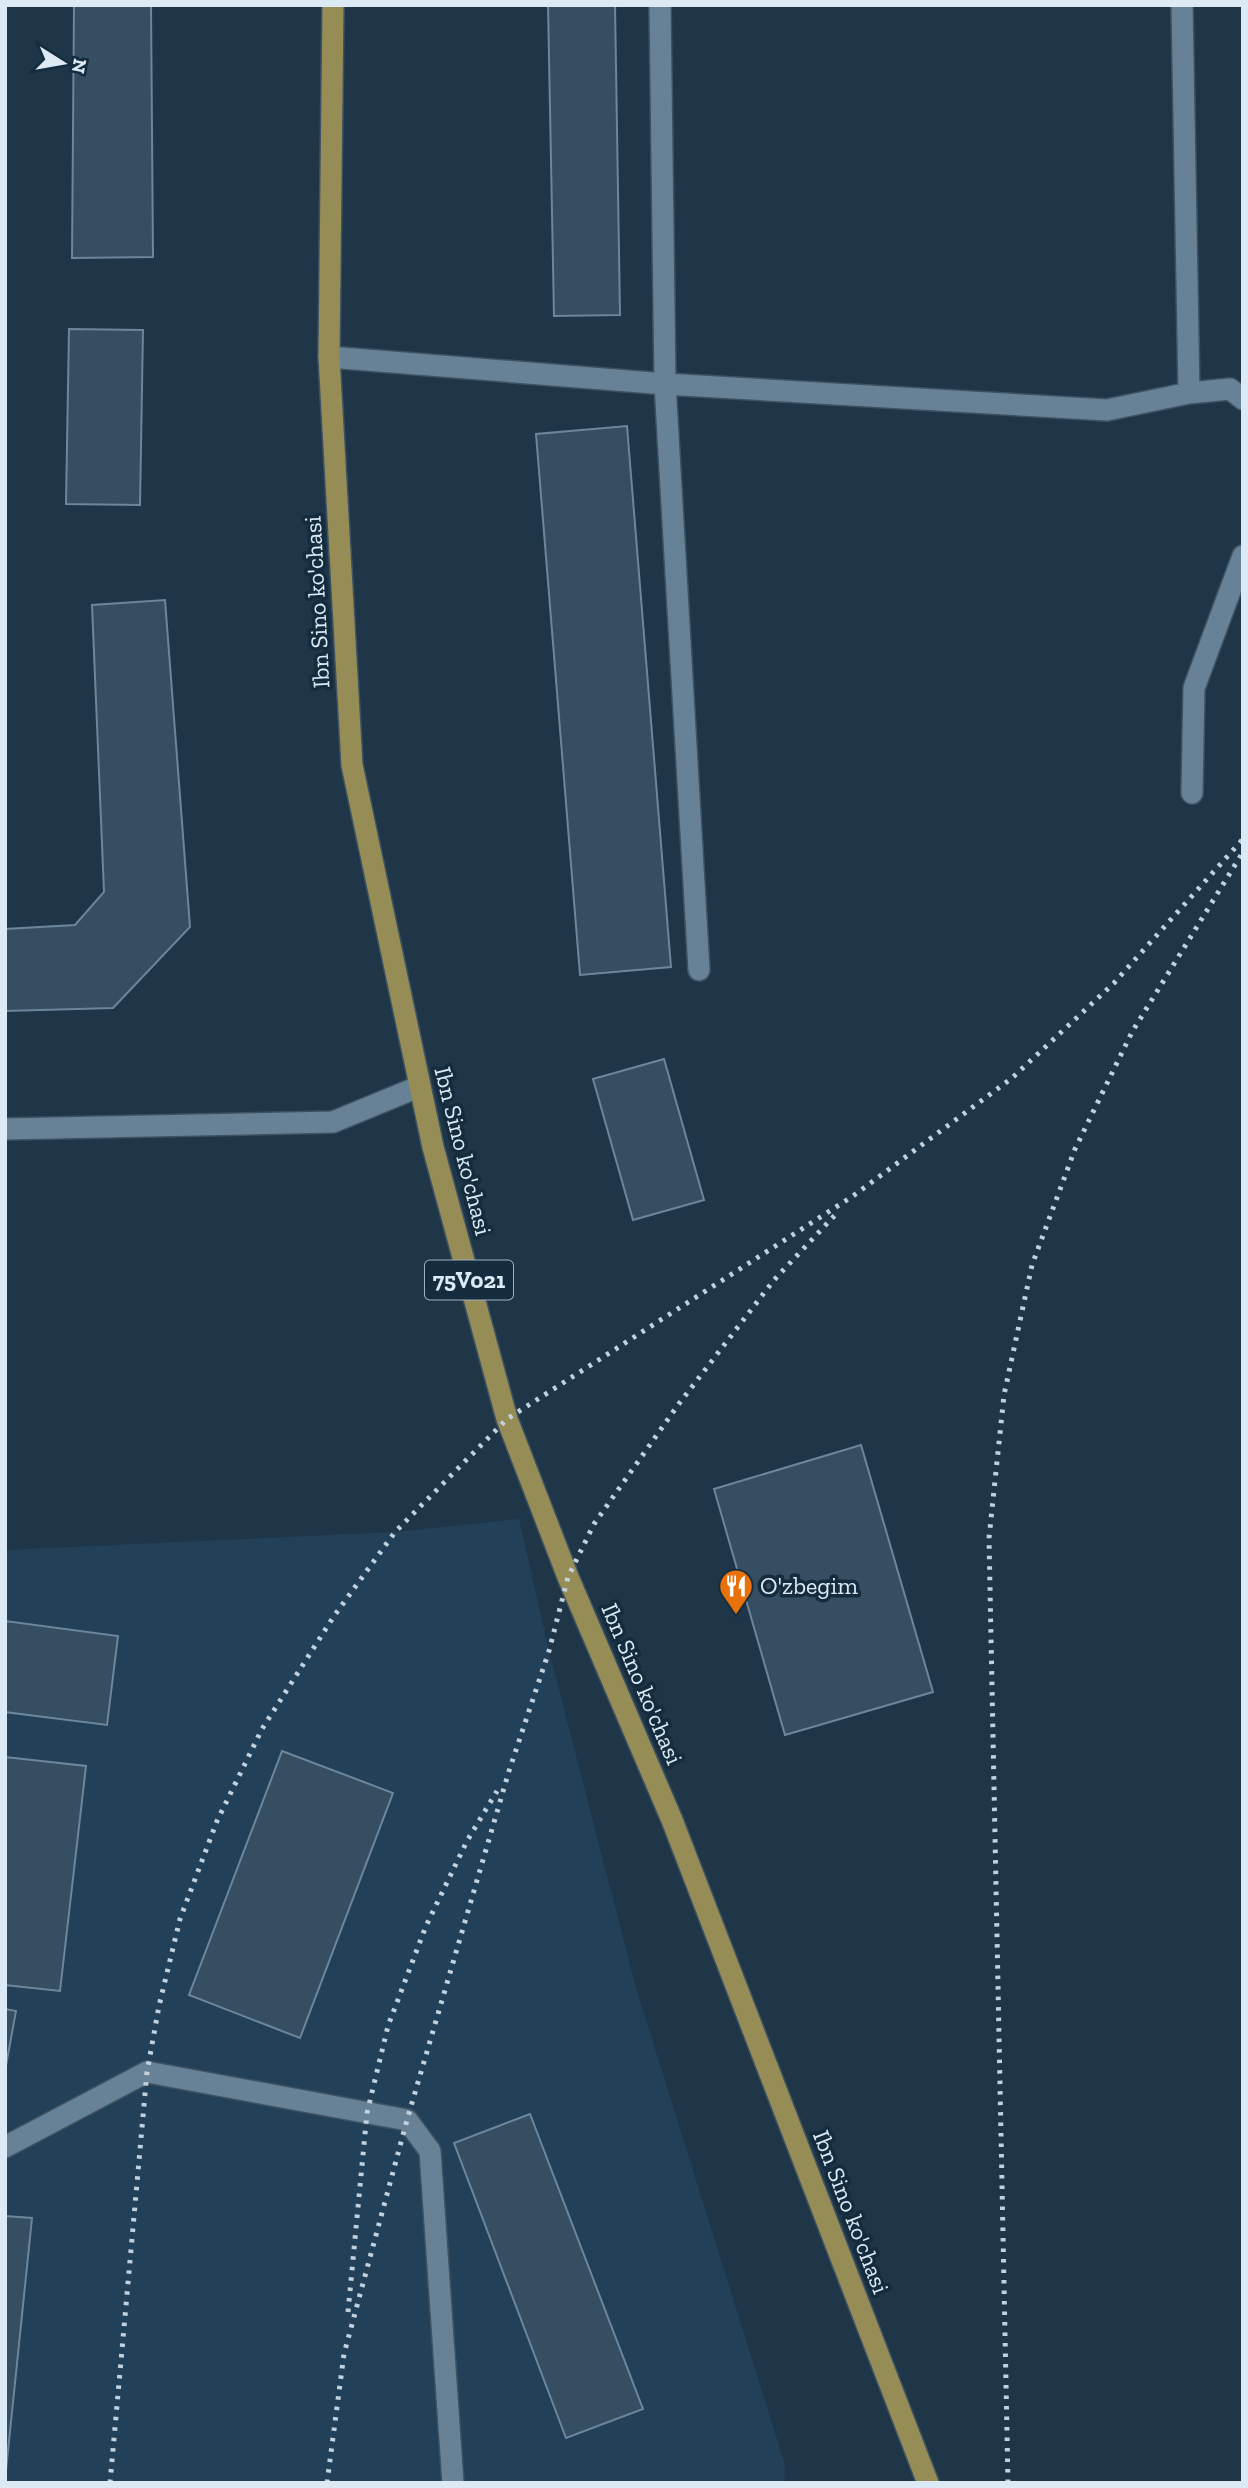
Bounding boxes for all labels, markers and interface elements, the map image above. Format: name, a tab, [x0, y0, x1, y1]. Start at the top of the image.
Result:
north arrow	[28, 28, 98, 98]
text: N	[67, 57, 92, 75]
street label: Ibn Sino ko'chasi	[297, 515, 335, 689]
street label: Ibn Sino ko'chasi	[429, 1064, 498, 1238]
road number: 75V021	[425, 1260, 513, 1300]
restaurant icon: O'zbegim	[717, 1567, 755, 1616]
place label: O'zbegim	[760, 1571, 858, 1600]
street label: Ibn Sino ko'chasi	[595, 1599, 690, 1769]
street label: Ibn Sino ko'chasi	[807, 2126, 896, 2298]

